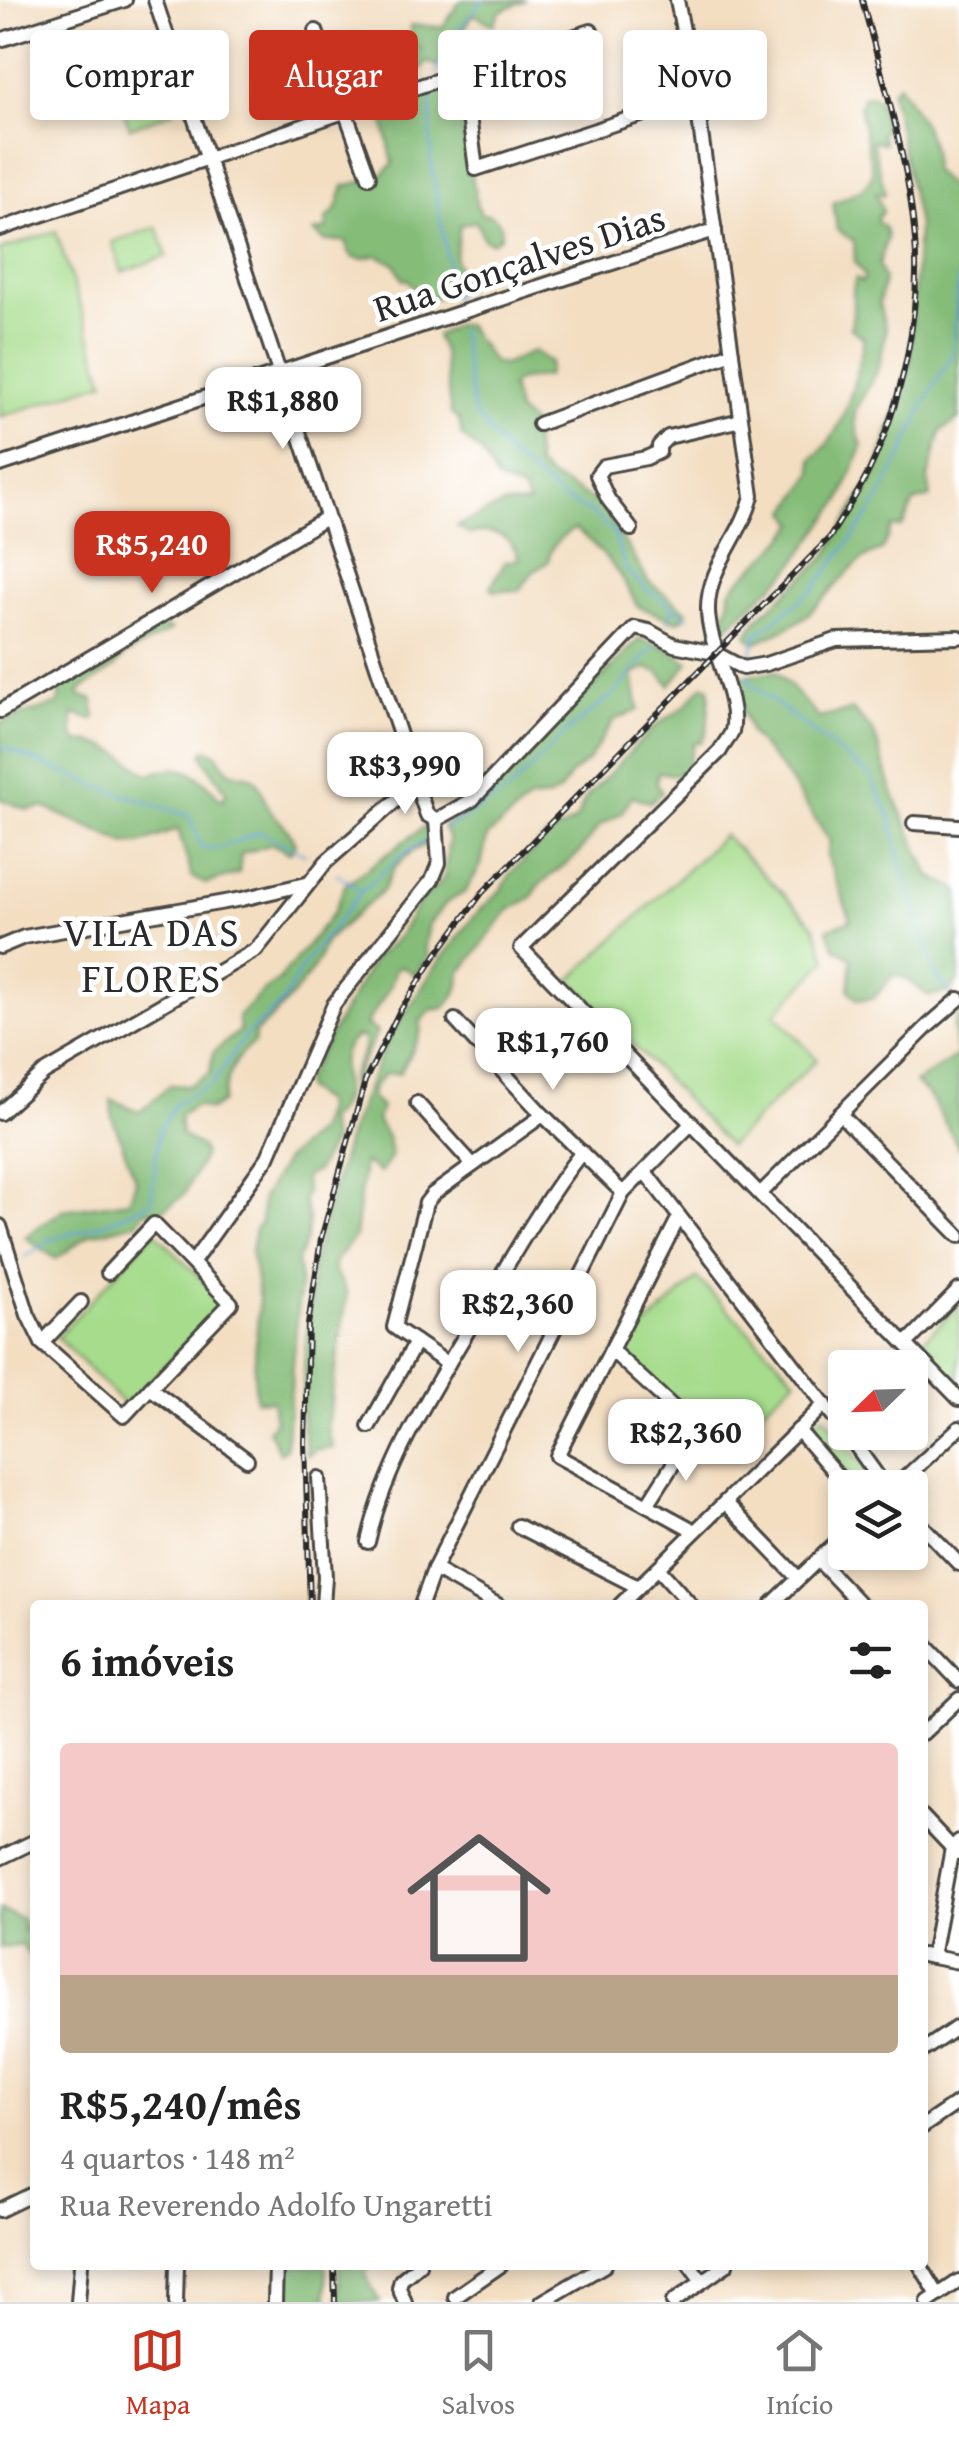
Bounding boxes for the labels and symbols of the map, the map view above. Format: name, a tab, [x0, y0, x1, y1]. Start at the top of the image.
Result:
street label: Rua Gonçalves Dias	[366, 188, 672, 336]
pin: R$1,880	[191, 367, 375, 452]
pin: R$5,240	[60, 511, 244, 596]
pin: R$3,990	[313, 732, 497, 817]
district label: VILA DAS FLORES	[63, 902, 241, 1007]
pin: R$1,760	[461, 1008, 645, 1093]
pin: R$2,360	[426, 1270, 610, 1355]
north arrow	[828, 1350, 928, 1450]
pin: R$2,360	[594, 1399, 778, 1484]

